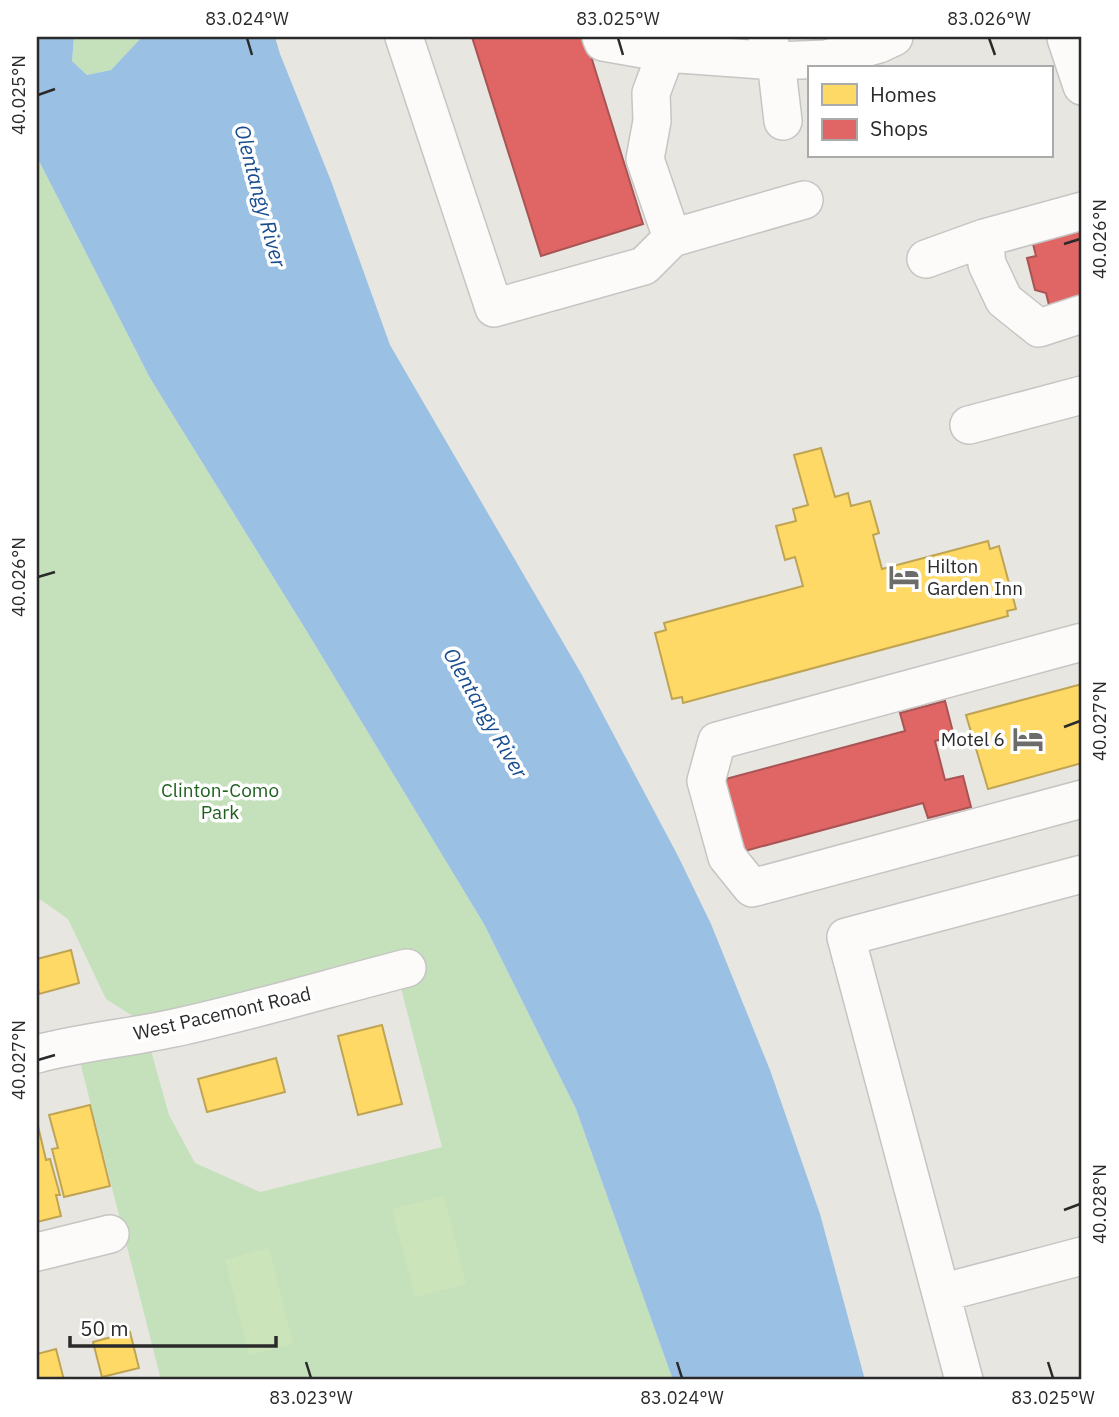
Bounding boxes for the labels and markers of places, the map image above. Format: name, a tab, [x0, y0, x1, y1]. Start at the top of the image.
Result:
place label: Hilton Garden Inn	[927, 554, 1023, 600]
hotel icon: Hilton Garden Inn	[887, 560, 921, 594]
hotel icon: Motel 6	[1011, 722, 1045, 756]
place label: Motel 6	[941, 727, 1005, 751]

